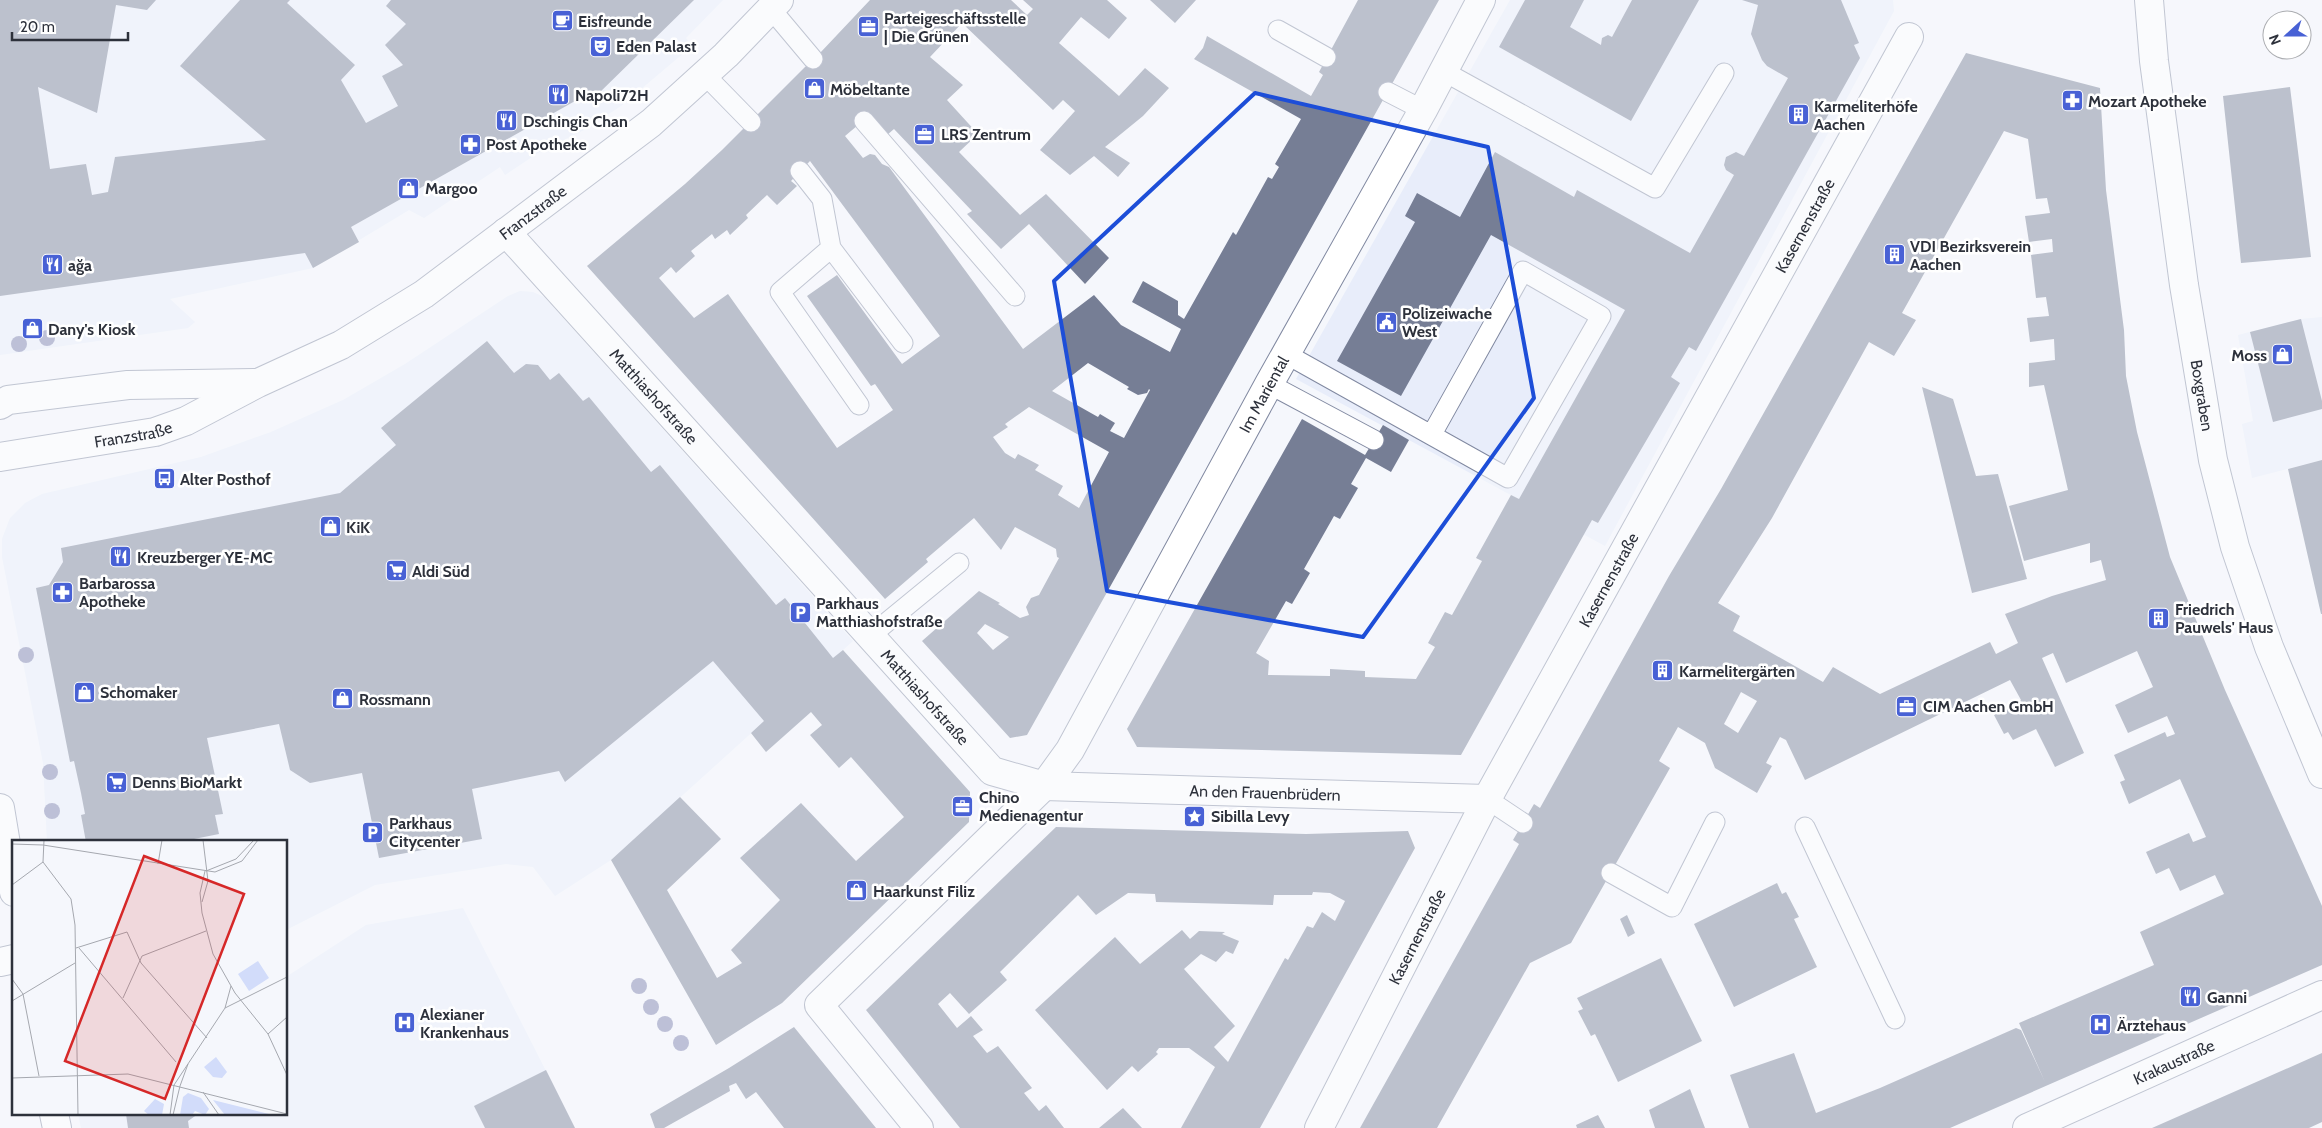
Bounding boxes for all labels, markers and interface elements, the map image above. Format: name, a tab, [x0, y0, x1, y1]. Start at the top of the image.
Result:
cafe icon: Eisfreunde	[550, 9, 574, 33]
place label: Parteigeschäftsstelle | Die Grünen	[884, 9, 1026, 46]
scale bar	[12, 10, 129, 42]
north arrow	[2262, 10, 2312, 60]
place label: Eisfreunde	[578, 12, 652, 31]
office icon: Parteigeschäftsstelle | Die Grünen	[856, 15, 880, 39]
text: 20 m	[20, 18, 55, 36]
text: N	[2265, 32, 2285, 48]
theatre icon: Eden Palast	[588, 34, 612, 58]
place label: Eden Palast	[616, 37, 697, 56]
shop icon: Möbeltante	[802, 77, 826, 101]
place label: Möbeltante	[830, 80, 910, 99]
restaurant icon: Napoli72H	[547, 83, 571, 107]
place label: Napoli72H	[575, 86, 649, 105]
pharmacy icon: Mozart Apotheke	[2060, 89, 2084, 113]
place label: Mozart Apotheke	[2088, 92, 2206, 111]
place label: Karmeliterhöfe Aachen	[1814, 97, 1918, 134]
building icon: Karmeliterhöfe Aachen	[1786, 103, 1810, 127]
restaurant icon: Dschingis Chan	[495, 109, 519, 133]
place label: Dschingis Chan	[523, 112, 628, 131]
office icon: LRS Zentrum	[913, 122, 937, 146]
place label: LRS Zentrum	[941, 125, 1031, 144]
pharmacy icon: Post Apotheke	[458, 132, 482, 156]
place label: Post Apotheke	[486, 135, 587, 154]
street label: Kasernenstraße	[1771, 175, 1839, 276]
shop icon: Margoo	[397, 176, 421, 200]
place label: Margoo	[425, 179, 478, 198]
street label: Franzstraße	[496, 181, 570, 244]
place label: VDI Bezirksverein Aachen	[1910, 237, 2031, 274]
building icon: VDI Bezirksverein Aachen	[1882, 243, 1906, 267]
restaurant icon: ağa	[40, 253, 64, 277]
place label: ağa	[68, 256, 92, 275]
place label: Polizeiwache West	[1402, 304, 1492, 341]
public building icon: Polizeiwache West	[1374, 310, 1398, 334]
shop icon: Dany's Kiosk	[20, 317, 44, 341]
place label: Dany's Kiosk	[48, 320, 136, 339]
shop icon: Moss	[2271, 343, 2295, 367]
street label: Matthiashofstraße	[606, 345, 702, 448]
place label: Moss	[2231, 346, 2267, 365]
street label: Im Mariental	[1235, 353, 1293, 436]
street label: Boxgraben	[2187, 358, 2217, 433]
street label: Franzstraße	[93, 418, 175, 452]
bus stop icon: Alter Posthof	[152, 467, 176, 491]
place label: Alter Posthof	[180, 470, 271, 489]
shop icon: KiK	[318, 515, 342, 539]
place label: KiK	[346, 518, 370, 537]
street label: Kasernenstraße	[1575, 530, 1643, 630]
restaurant icon: Kreuzberger YE-MC	[109, 545, 133, 569]
place label: Kreuzberger YE-MC	[137, 548, 273, 567]
supermarket icon: Aldi Süd	[384, 559, 408, 583]
place label: Aldi Süd	[412, 562, 470, 581]
place label: Barbarossa Apotheke	[79, 574, 155, 611]
pharmacy icon: Barbarossa Apotheke	[51, 580, 75, 604]
place label: Parkhaus Matthiashofstraße	[816, 594, 942, 631]
parking icon: Parkhaus Matthiashofstraße	[788, 600, 812, 624]
place label: Friedrich Pauwels' Haus	[2175, 600, 2274, 637]
building icon: Friedrich Pauwels' Haus	[2147, 606, 2171, 630]
street label: Matthiashofstraße	[877, 645, 973, 749]
building icon: Karmelitergärten	[1651, 659, 1675, 683]
place label: Karmelitergärten	[1679, 662, 1795, 681]
shop icon: Schomaker	[72, 680, 96, 704]
place label: Schomaker	[100, 683, 178, 702]
shop icon: Rossmann	[331, 687, 355, 711]
place label: Rossmann	[359, 690, 431, 709]
office icon: CIM Aachen GmbH	[1895, 694, 1919, 718]
place label: CIM Aachen GmbH	[1923, 697, 2054, 716]
supermarket icon: Denns BioMarkt	[104, 770, 128, 794]
place label: Denns BioMarkt	[132, 773, 243, 792]
street label: An den Frauenbrüdern	[1189, 781, 1341, 805]
place label: Chino Medienagentur	[979, 788, 1084, 825]
office icon: Chino Medienagentur	[951, 794, 975, 818]
place icon: Sibilla Levy	[1183, 804, 1207, 828]
place label: Sibilla Levy	[1211, 807, 1290, 826]
place label: Parkhaus Citycenter	[389, 814, 461, 851]
parking icon: Parkhaus Citycenter	[361, 820, 385, 844]
inset map	[12, 840, 288, 1116]
shop icon: Haarkunst Filiz	[845, 879, 869, 903]
place label: Haarkunst Filiz	[873, 882, 975, 901]
street label: Kasernenstraße	[1385, 886, 1450, 988]
restaurant icon: Ganni	[2179, 985, 2203, 1009]
place label: Ganni	[2207, 988, 2247, 1007]
place label: Alexianer Krankenhaus	[420, 1005, 509, 1042]
hospital icon: Alexianer Krankenhaus	[392, 1011, 416, 1035]
hospital icon: Ärztehaus	[2089, 1013, 2113, 1037]
place label: Ärztehaus	[2117, 1016, 2186, 1035]
street label: Krakaustraße	[2130, 1036, 2217, 1089]

